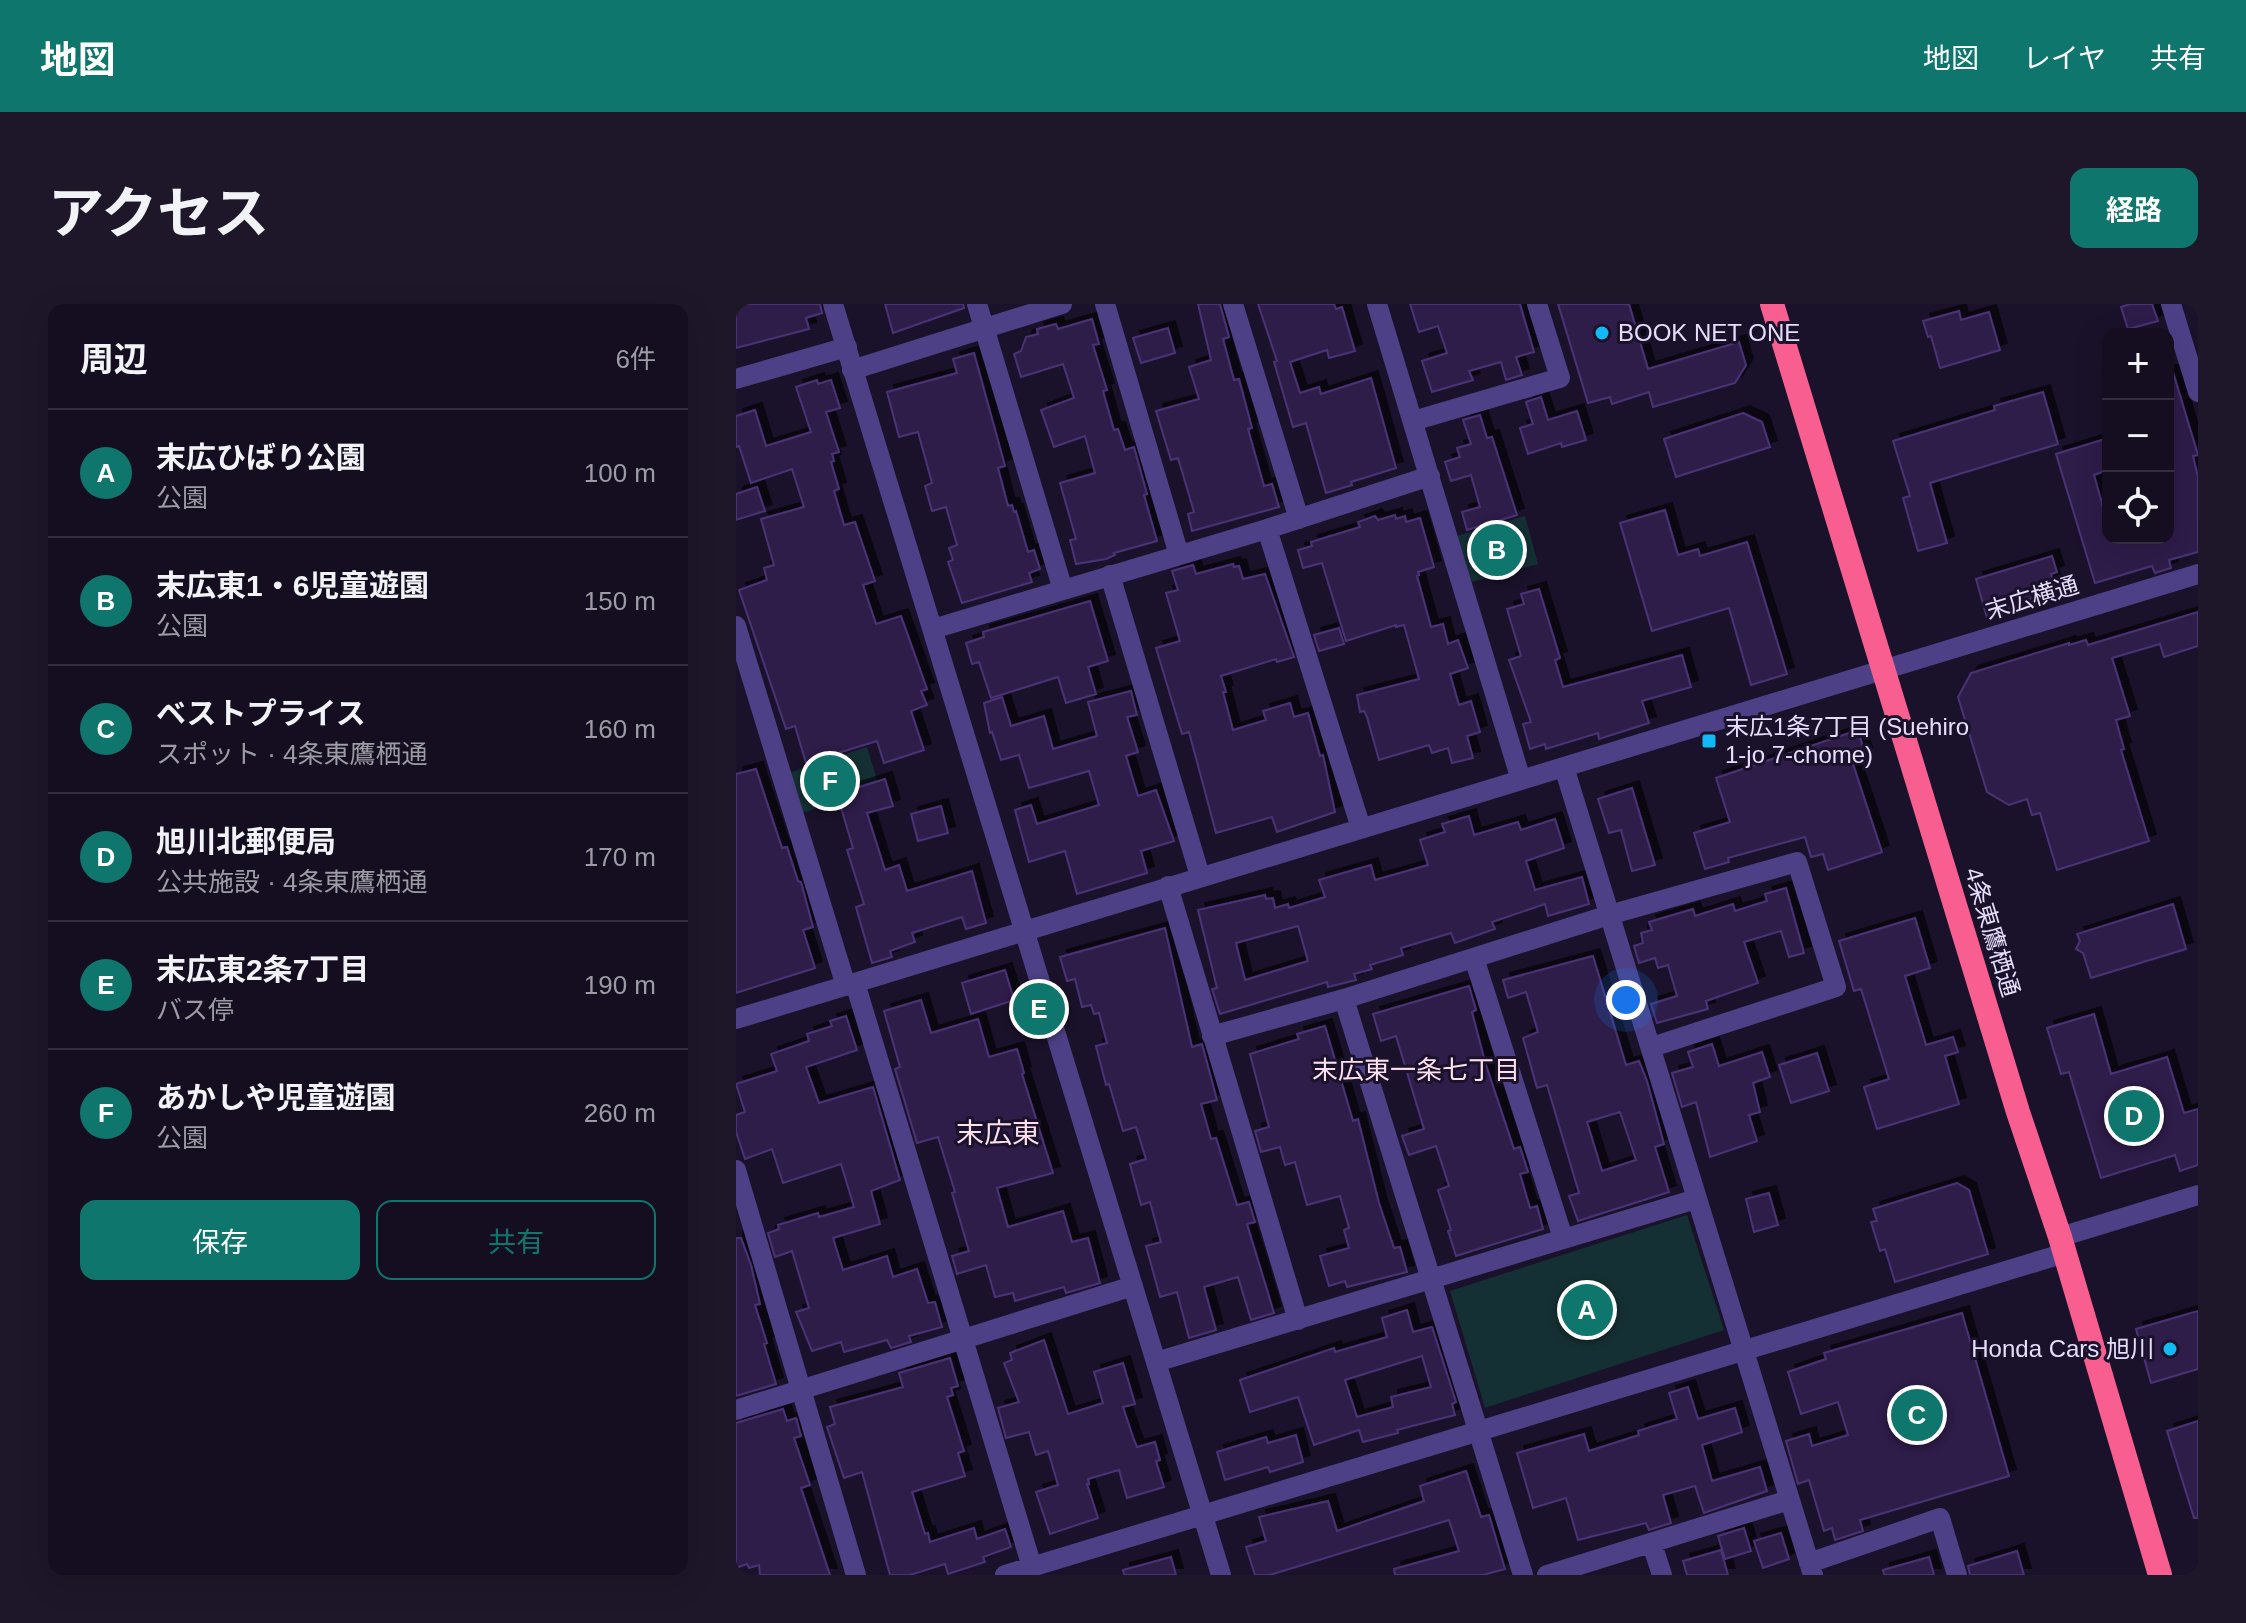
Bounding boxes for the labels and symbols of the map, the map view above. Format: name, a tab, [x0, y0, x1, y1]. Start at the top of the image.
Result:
place label: BOOK NET ONE	[1618, 319, 1800, 346]
marker: BOOK NET ONE	[1593, 324, 1611, 342]
pin: B	[1471, 520, 1523, 580]
street label: 末広横通	[1982, 571, 2082, 624]
place label: 末広1条7丁目 (Suehiro 1-jo 7-chome)	[1725, 713, 1969, 768]
marker: 末広1条7丁目 (Suehiro 1-jo 7-chome)	[1700, 732, 1718, 750]
pin: F	[804, 751, 856, 811]
street label: 4条東鷹栖通	[1960, 864, 2025, 1000]
pin: E	[1013, 979, 1065, 1039]
your location	[1606, 980, 1646, 1020]
district label: 末広東一条七丁目	[1312, 1055, 1520, 1085]
pin: D	[2108, 1086, 2160, 1146]
district label: 末広東	[956, 1118, 1040, 1149]
pin: A	[1561, 1280, 1613, 1340]
place label: Honda Cars 旭川	[1971, 1335, 2154, 1362]
marker: Honda Cars 旭川	[2161, 1340, 2179, 1358]
pin: C	[1891, 1385, 1943, 1445]

